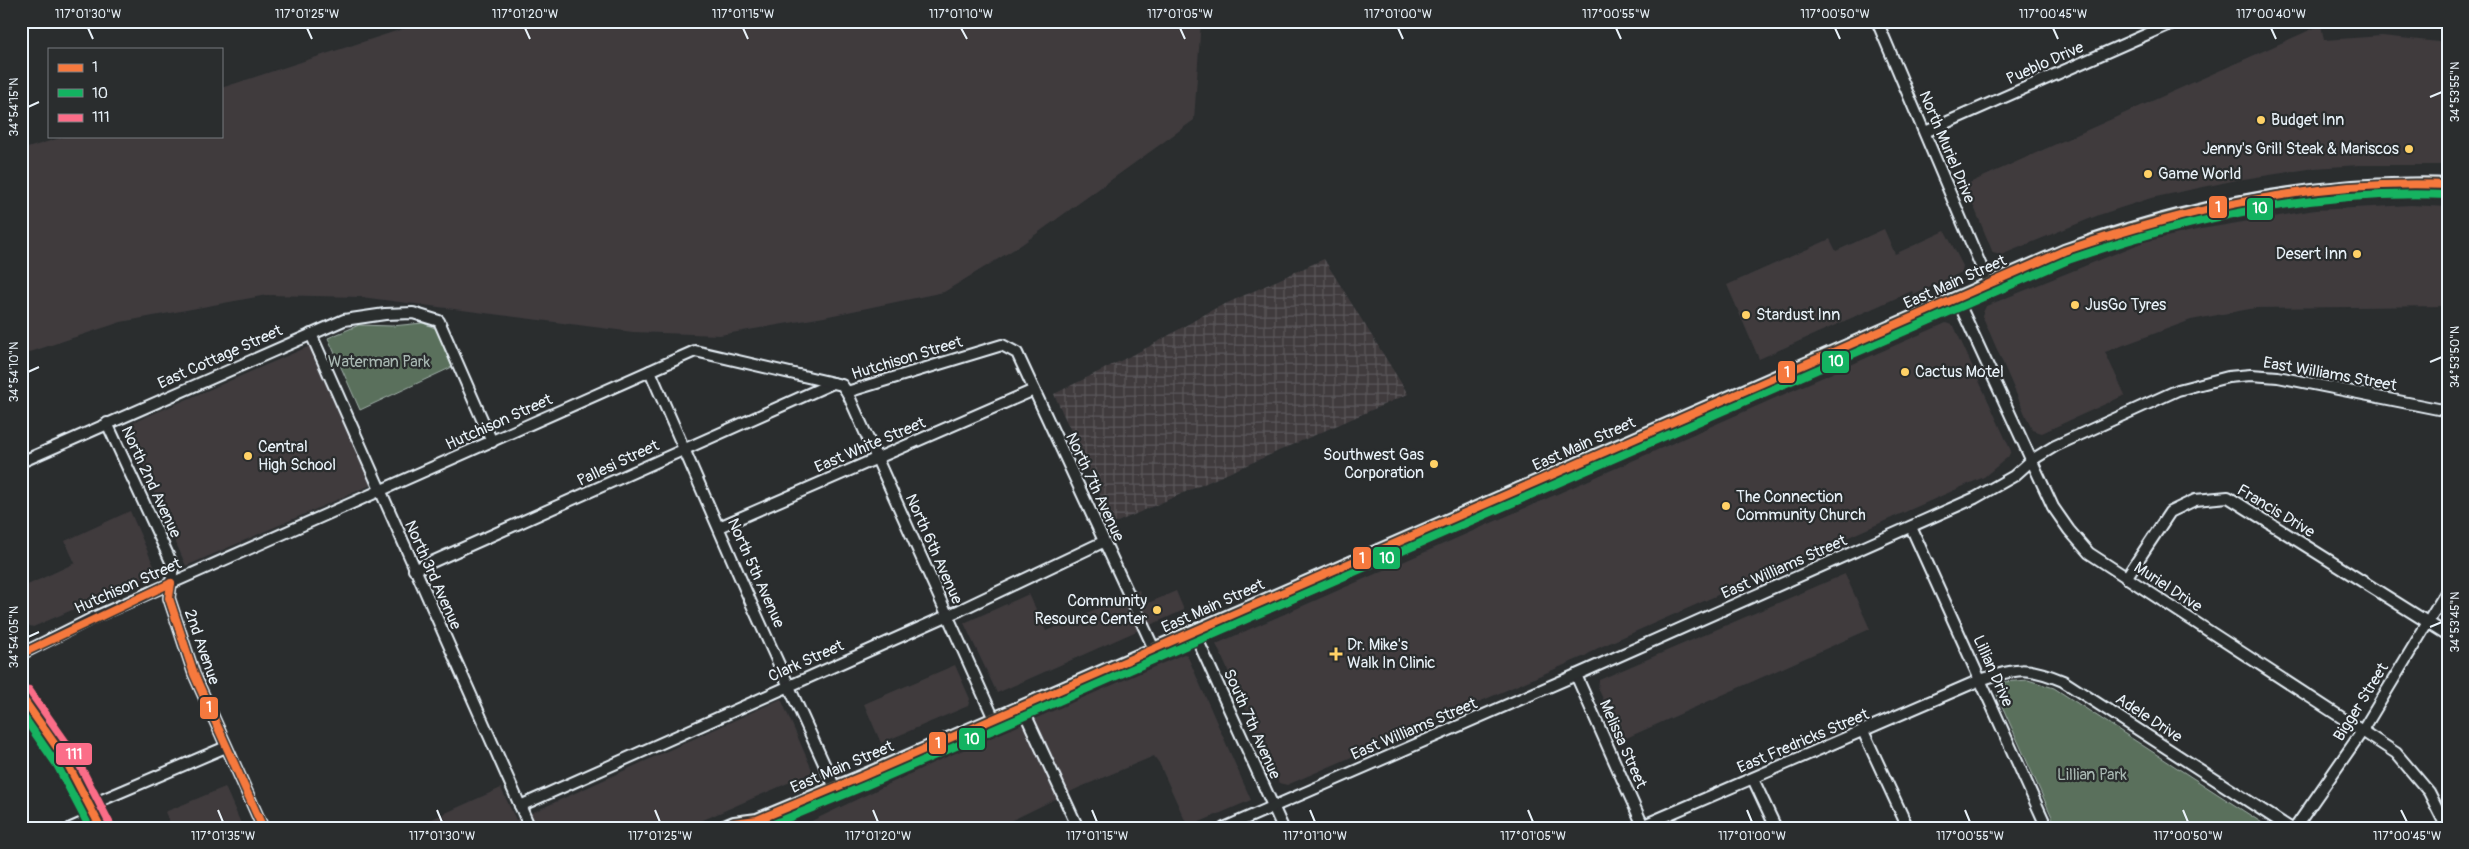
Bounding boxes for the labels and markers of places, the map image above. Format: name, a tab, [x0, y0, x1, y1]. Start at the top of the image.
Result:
place label: Budget Inn	[2271, 110, 2344, 130]
marker: Budget Inn	[2255, 114, 2267, 126]
place label: Jenny's Grill Steak & Mariscos	[2202, 139, 2399, 159]
marker: Jenny's Grill Steak & Mariscos	[2403, 143, 2415, 155]
place label: Game World	[2158, 164, 2241, 184]
marker: Game World	[2142, 168, 2154, 180]
place label: Desert Inn	[2276, 244, 2347, 264]
marker: Desert Inn	[2351, 248, 2363, 260]
place label: JusGo Tyres	[2085, 295, 2166, 315]
marker: JusGo Tyres	[2069, 299, 2081, 311]
place label: Stardust Inn	[1756, 305, 1840, 325]
marker: Stardust Inn	[1740, 309, 1752, 321]
place label: Cactus Motel	[1915, 362, 2004, 382]
marker: Cactus Motel	[1899, 366, 1911, 378]
place label: Central High School	[258, 437, 336, 475]
place label: Southwest Gas Corporation	[1323, 445, 1424, 483]
marker: Central High School	[242, 450, 254, 462]
marker: Southwest Gas Corporation	[1428, 458, 1440, 470]
place label: The Connection Community Church	[1736, 487, 1866, 525]
marker: The Connection Community Church	[1720, 500, 1732, 512]
place label: Community Resource Center	[1034, 591, 1147, 629]
marker: Community Resource Center	[1151, 604, 1163, 616]
place label: Dr. Mike's Walk In Clinic	[1347, 635, 1436, 673]
marker: Dr. Mike's Walk In Clinic	[1329, 647, 1343, 661]

